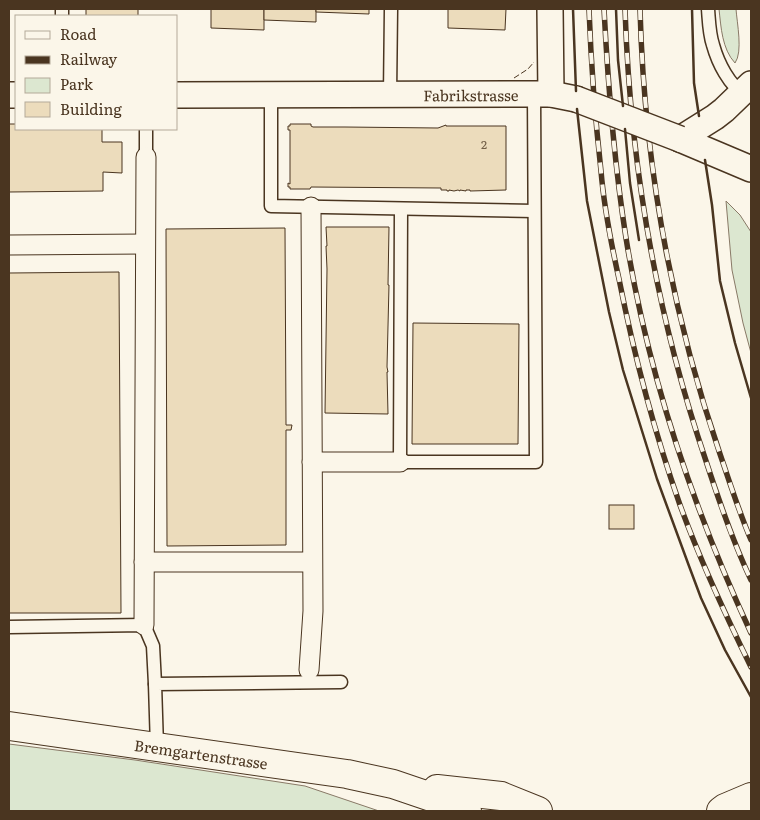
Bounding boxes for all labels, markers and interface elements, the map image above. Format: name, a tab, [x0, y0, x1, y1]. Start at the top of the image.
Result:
legend	[15, 15, 178, 130]
text: Road	[60, 22, 96, 45]
text: Railway	[60, 47, 118, 70]
text: Park	[60, 72, 94, 95]
street label: Fabrikstrasse	[423, 83, 519, 106]
text: Building	[60, 97, 122, 120]
house number: 2	[481, 135, 487, 153]
street label: Bremgartenstrasse	[133, 732, 270, 774]

